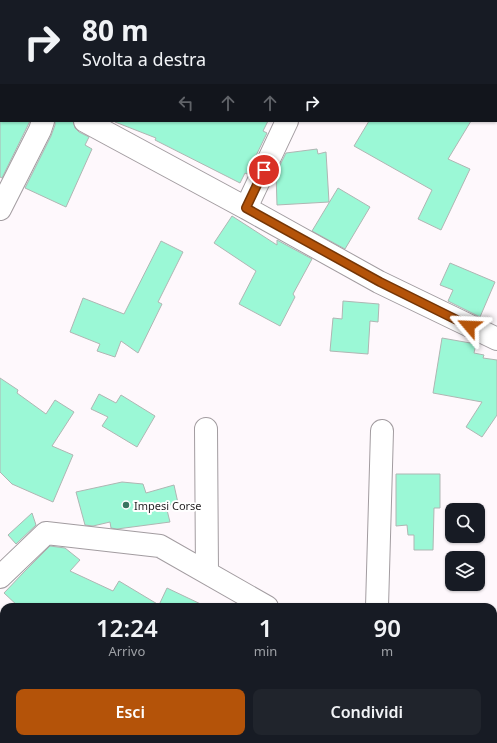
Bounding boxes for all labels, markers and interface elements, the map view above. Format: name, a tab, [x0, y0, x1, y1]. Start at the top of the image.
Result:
text: 80 m	[82, 11, 149, 49]
icon: right	[16, 16, 68, 68]
text: Svolta a destra	[82, 47, 206, 71]
icon: left	[175, 92, 197, 114]
icon: ahead	[217, 92, 239, 114]
icon: ahead	[259, 92, 281, 114]
icon: right	[301, 92, 323, 114]
pin	[247, 153, 281, 187]
icon: arrive	[253, 159, 275, 181]
position arrow	[448, 305, 490, 347]
place label: Impesi Corse	[134, 498, 202, 513]
marker: Impesi Corse	[121, 500, 131, 510]
map controls	[445, 503, 485, 591]
button: search	[445, 503, 485, 543]
button: layers	[445, 551, 485, 591]
text: 12:24	[96, 611, 158, 644]
text: 1	[259, 611, 272, 644]
text: 90	[373, 611, 401, 644]
text: Arrivo	[108, 642, 145, 660]
text: min	[254, 642, 277, 660]
text: m	[381, 642, 393, 660]
button: Esci	[16, 689, 245, 735]
button: Condividi	[253, 689, 481, 735]

